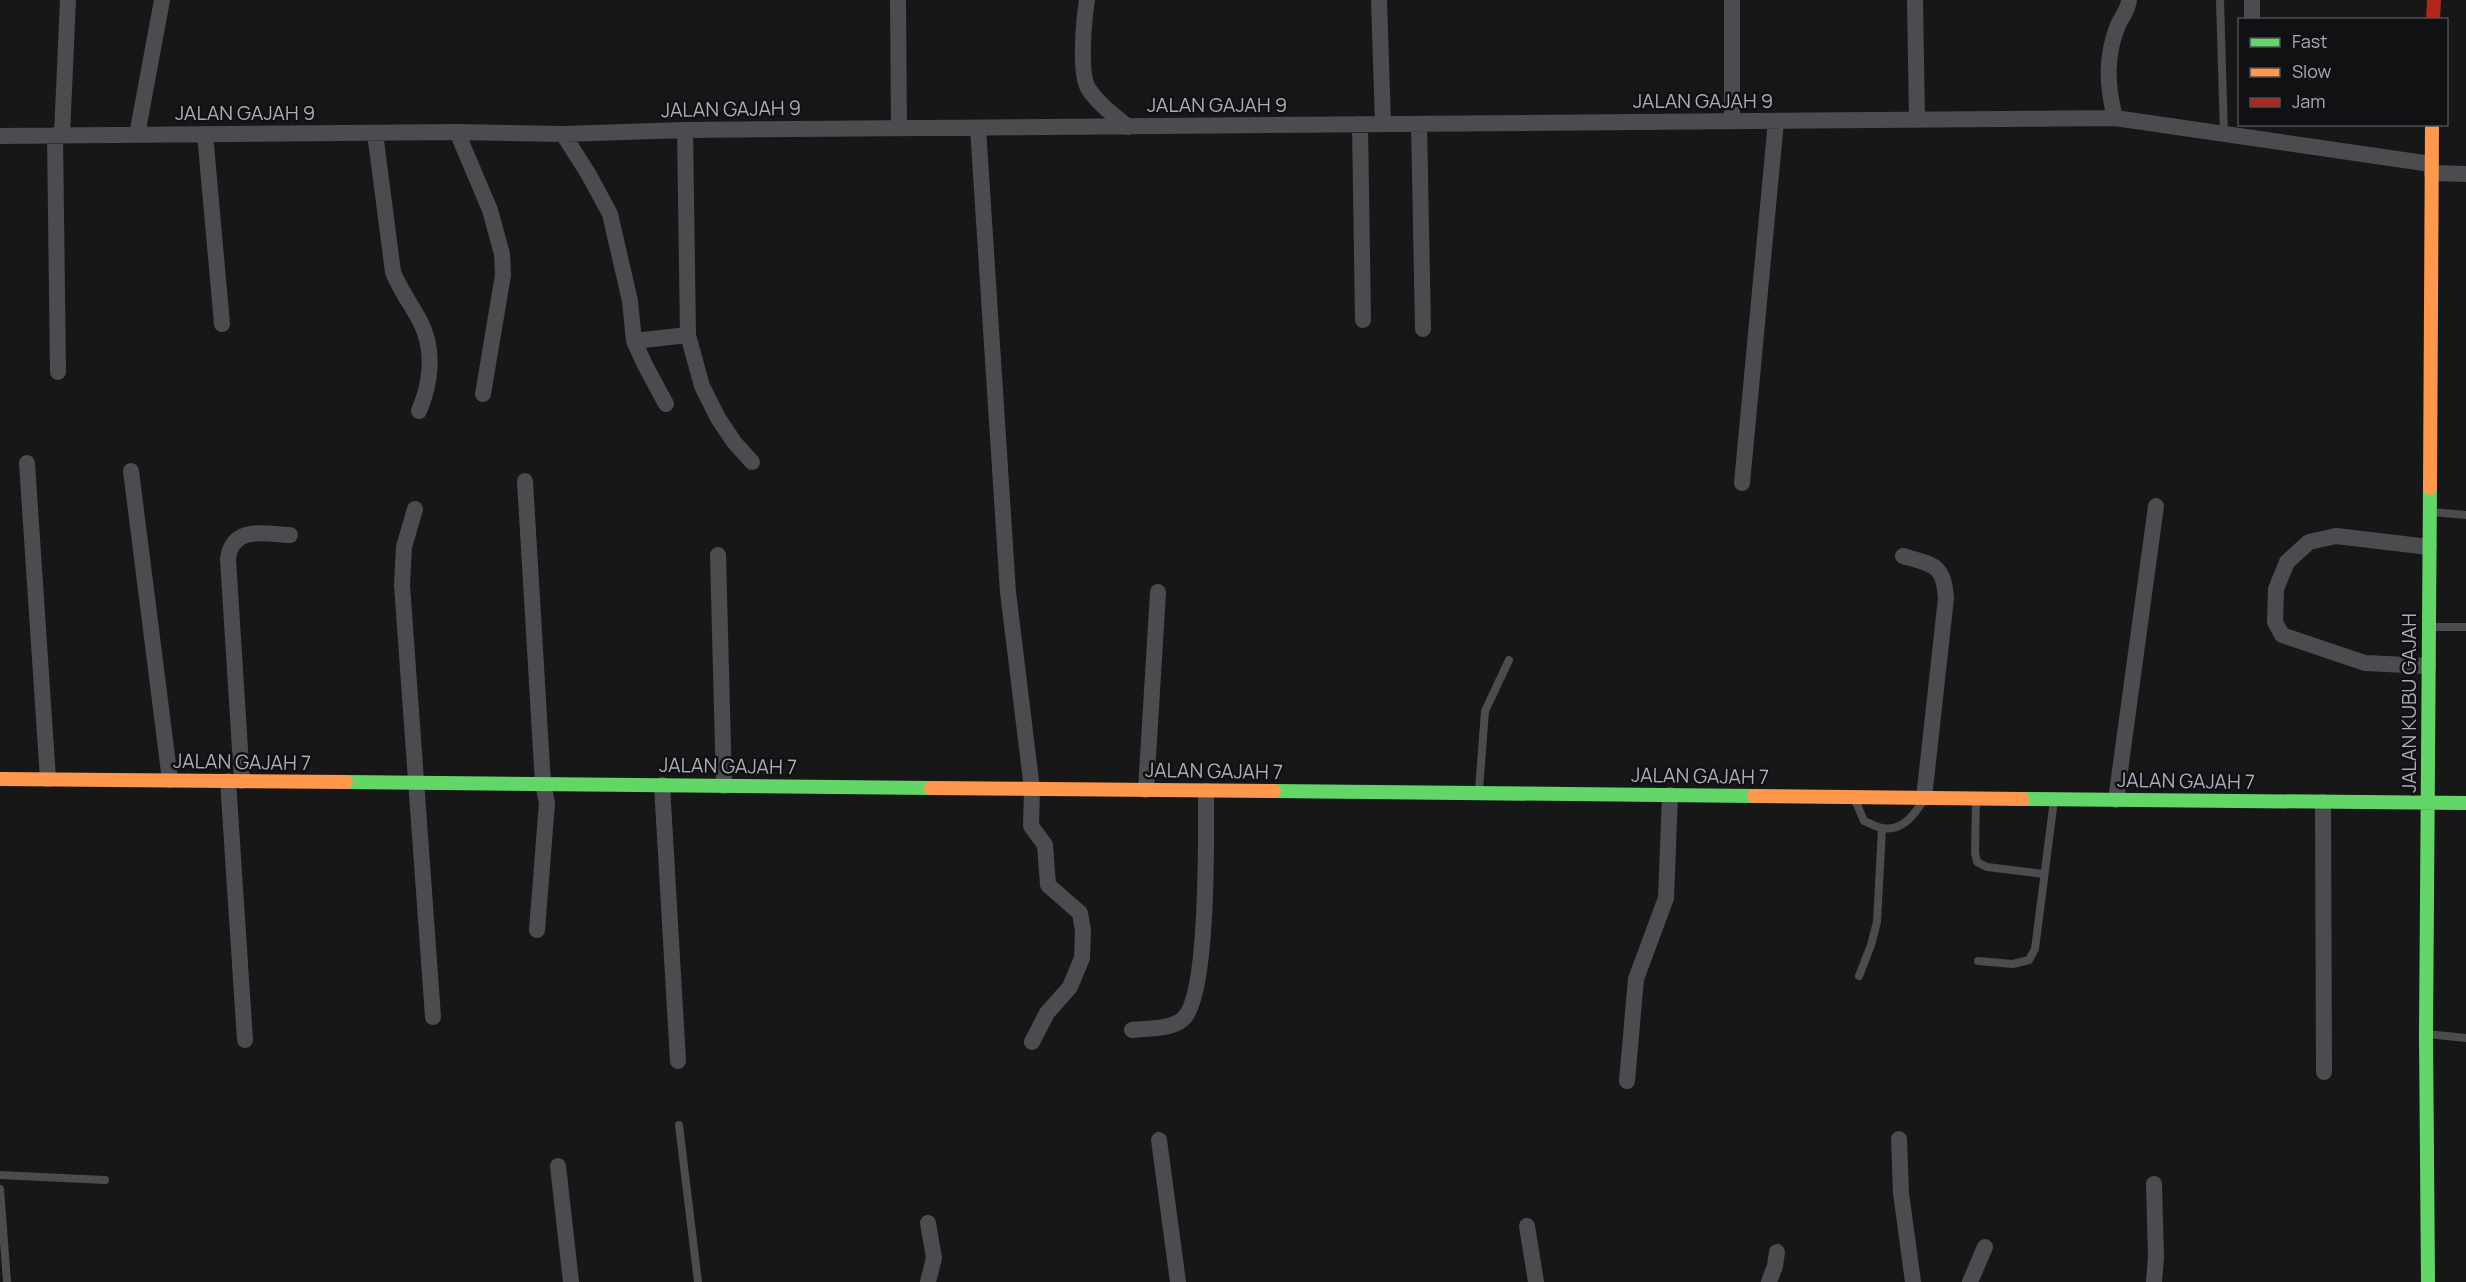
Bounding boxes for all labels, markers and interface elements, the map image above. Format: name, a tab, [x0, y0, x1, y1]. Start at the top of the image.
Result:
legend	[2238, 18, 2448, 126]
text: Fast	[2292, 29, 2327, 53]
text: Slow	[2292, 59, 2332, 83]
street label: JALAN GAJAH 9	[1633, 87, 1773, 114]
text: Jam	[2292, 89, 2326, 113]
street label: JALAN GAJAH 9	[1147, 91, 1287, 118]
street label: JALAN GAJAH 9	[661, 94, 801, 123]
street label: JALAN GAJAH 9	[175, 99, 315, 126]
street label: JALAN KUBU GAJAH	[2395, 613, 2422, 793]
street label: JALAN GAJAH 7	[173, 747, 311, 776]
street label: JALAN GAJAH 7	[659, 751, 797, 780]
street label: JALAN GAJAH 7	[1145, 756, 1283, 785]
street label: JALAN GAJAH 7	[1631, 761, 1769, 790]
street label: JALAN GAJAH 7	[2117, 766, 2255, 795]

